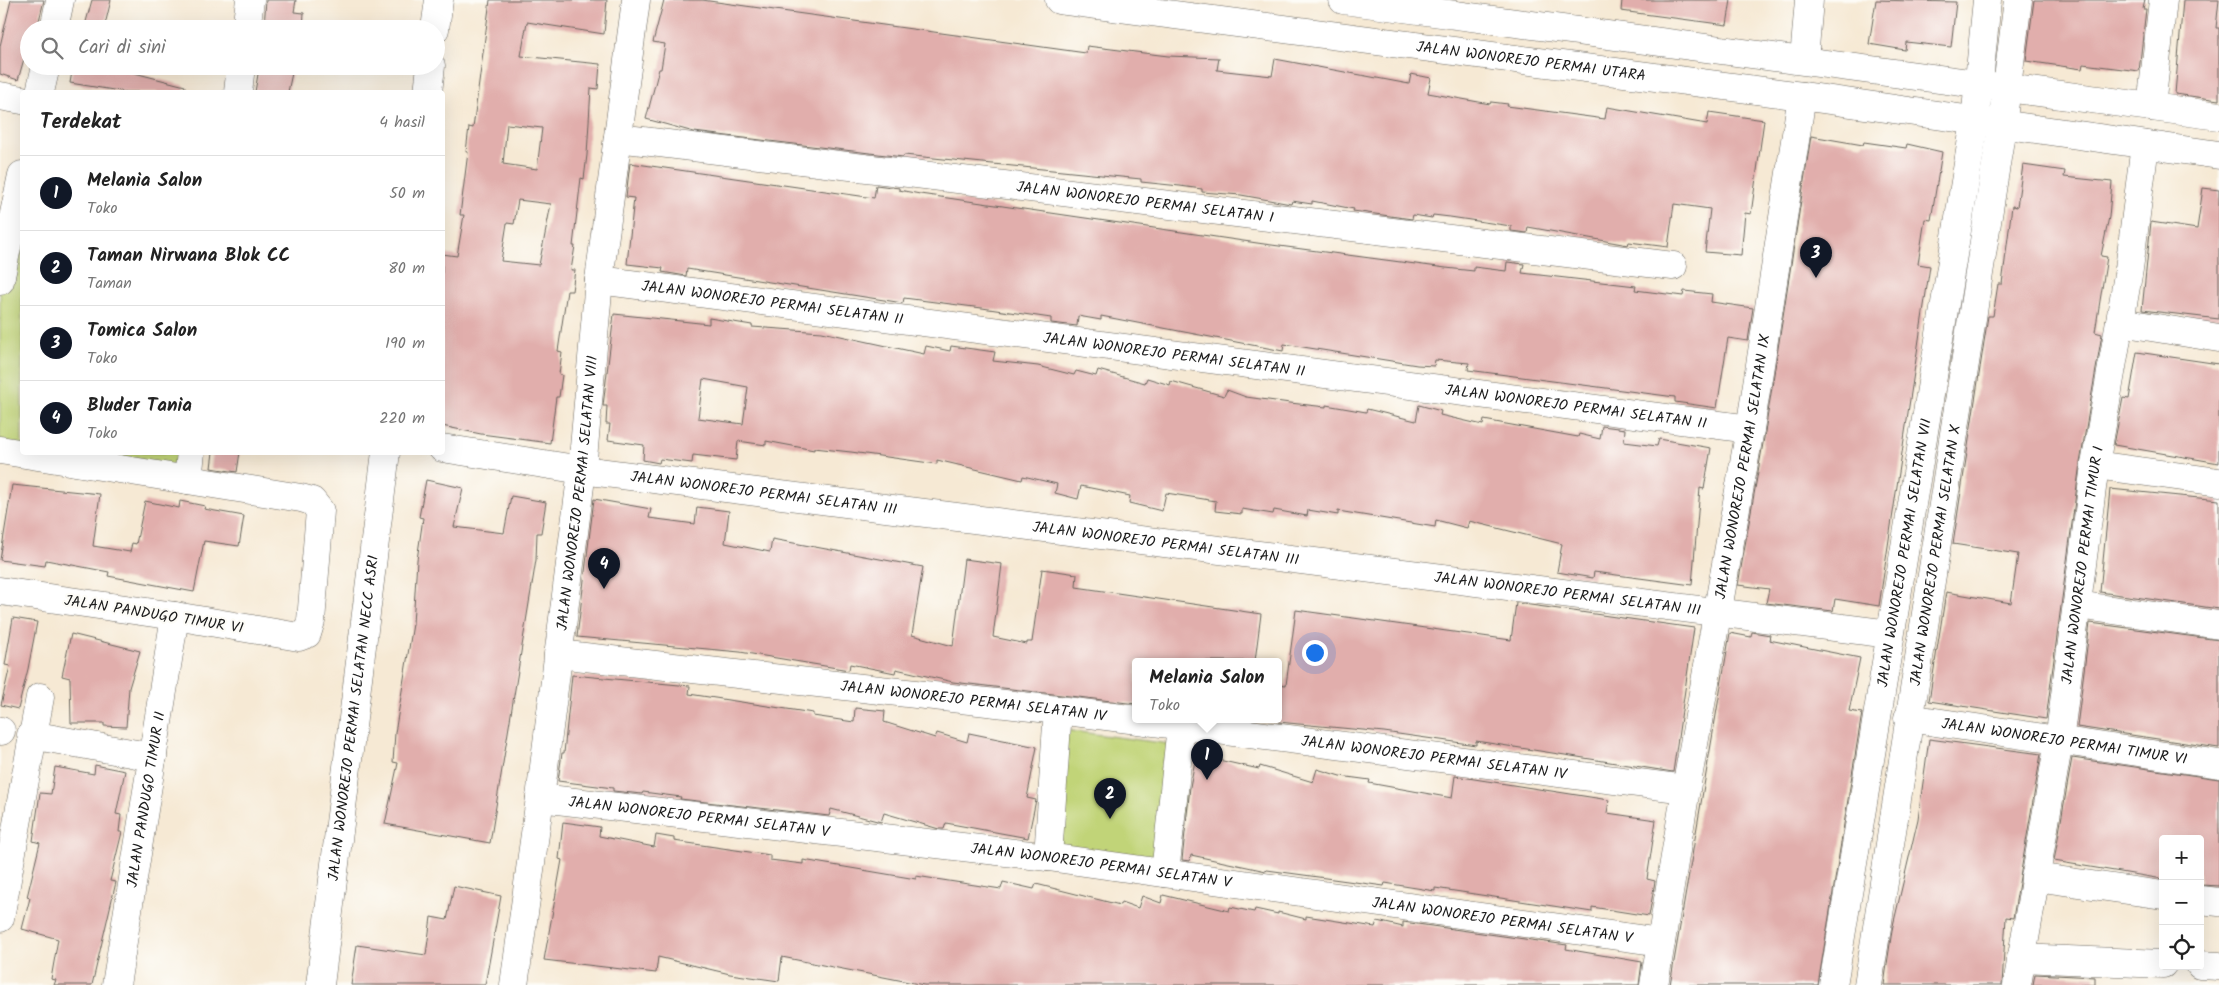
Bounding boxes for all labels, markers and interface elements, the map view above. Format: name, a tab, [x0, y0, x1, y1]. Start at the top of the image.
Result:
search box	[20, 20, 445, 75]
text: Cari di sini	[78, 33, 166, 63]
icon: search	[38, 34, 66, 62]
street label: JALAN WONOREJO PERMAI UTARA	[1415, 35, 1647, 89]
text: Terdekat	[40, 106, 121, 139]
text: 4 hasil	[379, 110, 425, 135]
text: Melania Salon	[87, 166, 202, 196]
street label: JALAN WONOREJO PERMAI SELATAN I	[1015, 175, 1275, 231]
text: 1	[54, 181, 58, 206]
text: 50 m	[389, 181, 425, 206]
text: Toko	[87, 196, 118, 221]
pin: 3	[1800, 237, 1832, 278]
text: Taman Nirwana Blok CC	[87, 241, 290, 271]
text: 2	[51, 256, 61, 281]
text: 80 m	[388, 256, 425, 281]
text: Taman	[87, 271, 132, 296]
street label: JALAN WONOREJO PERMAI SELATAN II	[640, 275, 905, 332]
text: Tomica Salon	[87, 316, 197, 346]
street label: JALAN WONOREJO PERMAI SELATAN II	[1042, 327, 1307, 384]
text: 3	[52, 331, 60, 356]
text: 190 m	[385, 331, 425, 356]
street label: JALAN WONOREJO PERMAI SELATAN IX	[1709, 332, 1778, 601]
text: Toko	[87, 346, 118, 371]
street label: JALAN WONOREJO PERMAI SELATAN VIII	[551, 354, 605, 632]
street label: JALAN WONOREJO PERMAI SELATAN II	[1443, 379, 1708, 436]
text: Bluder Tania	[87, 391, 192, 421]
text: 4	[52, 406, 60, 431]
text: 220 m	[379, 406, 425, 431]
street label: JALAN WONOREJO PERMAI SELATAN VII	[1871, 417, 1939, 689]
text: Toko	[87, 421, 118, 446]
street label: JALAN WONOREJO PERMAI SELATAN X	[1904, 423, 1968, 688]
street label: JALAN WONOREJO PERMAI TIMUR I	[2056, 444, 2111, 686]
street label: JALAN WONOREJO PERMAI SELATAN III	[629, 465, 899, 522]
street label: JALAN WONOREJO PERMAI SELATAN III	[1031, 516, 1301, 573]
pin: 4	[588, 548, 620, 589]
street label: JALAN WONOREJO PERMAI SELATAN NECC ASRI	[322, 554, 386, 882]
street label: JALAN WONOREJO PERMAI SELATAN III	[1433, 566, 1702, 623]
street label: JALAN PANDUGO TIMUR VI	[63, 589, 245, 641]
your location	[1302, 640, 1328, 666]
popup	[1132, 658, 1282, 723]
text: Melania Salon	[1149, 663, 1265, 693]
street label: JALAN WONOREJO PERMAI SELATAN IV	[839, 675, 1108, 729]
text: Toko	[1149, 693, 1180, 718]
street label: JALAN PANDUGO TIMUR II	[121, 710, 173, 889]
street label: JALAN WONOREJO PERMAI TIMUR VI	[1940, 712, 2189, 772]
street label: JALAN WONOREJO PERMAI SELATAN IV	[1300, 730, 1569, 787]
pin: 1	[1191, 739, 1223, 780]
pin: 2	[1094, 778, 1126, 819]
street label: JALAN WONOREJO PERMAI SELATAN V	[567, 790, 832, 845]
map controls	[2159, 835, 2204, 970]
button: +	[2159, 835, 2204, 880]
street label: JALAN WONOREJO PERMAI SELATAN V	[969, 837, 1234, 895]
button: −	[2159, 880, 2204, 925]
street label: JALAN WONOREJO PERMAI SELATAN V	[1370, 891, 1635, 951]
button: locate	[2159, 925, 2204, 970]

